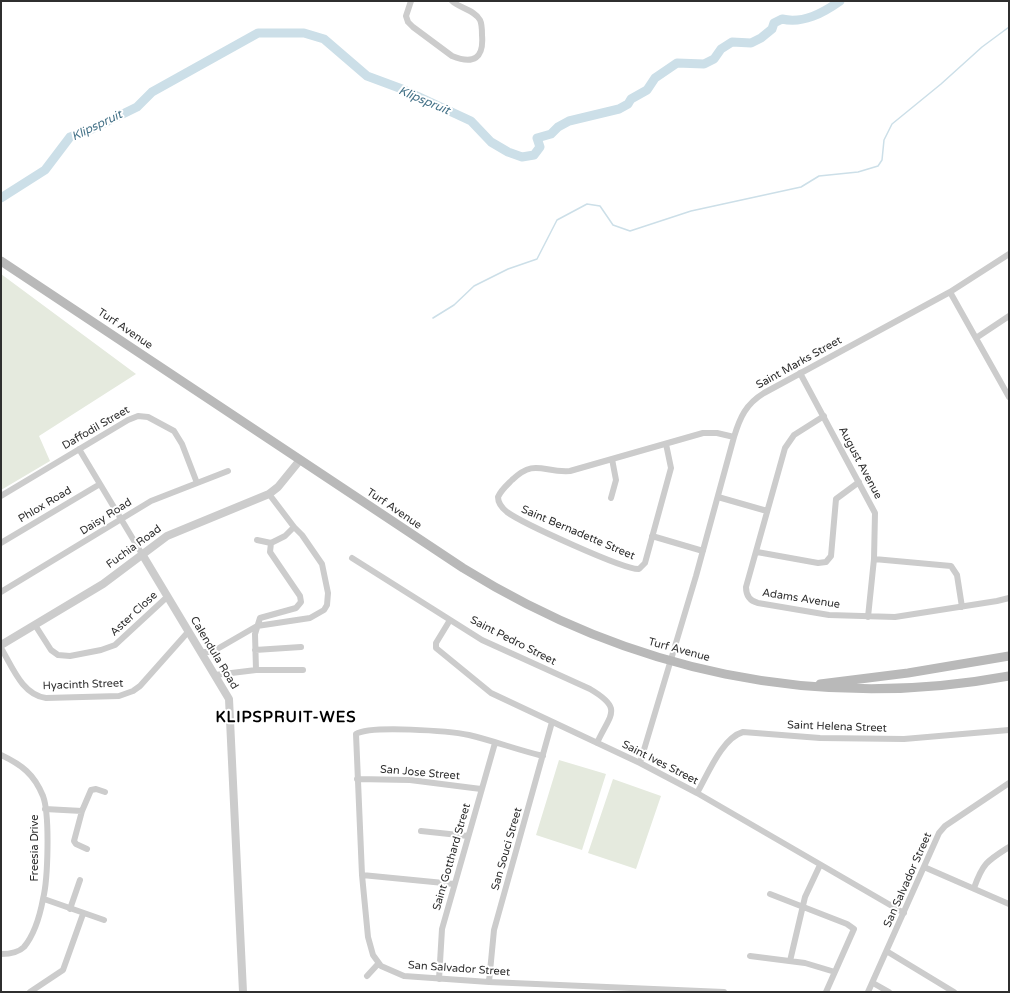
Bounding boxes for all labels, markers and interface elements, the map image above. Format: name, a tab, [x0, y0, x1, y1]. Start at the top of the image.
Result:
water label: Klipspruit	[396, 84, 452, 118]
water label: Klipspruit	[69, 108, 125, 144]
street label: Turf Avenue	[95, 306, 155, 352]
street label: Saint Marks Street	[754, 334, 844, 392]
street label: Daffodil Street	[60, 403, 132, 453]
street label: August Avenue	[835, 425, 885, 501]
street label: Phlox Road	[16, 484, 74, 526]
street label: Turf Avenue	[364, 486, 424, 532]
street label: Daisy Road	[78, 496, 134, 538]
street label: Saint Bernadette Street	[519, 503, 637, 563]
street label: Fuchia Road	[104, 523, 164, 571]
street label: Adams Avenue	[761, 586, 841, 612]
street label: Aster Close	[108, 589, 160, 639]
street label: Calendula Road	[187, 614, 241, 692]
street label: Saint Pedro Street	[468, 614, 558, 668]
street label: Turf Avenue	[647, 635, 711, 665]
street label: Hyacinth Street	[42, 677, 124, 693]
district label: KLIPSPRUIT-WES	[216, 709, 356, 727]
street label: Saint Helena Street	[787, 719, 887, 735]
street label: Saint Ives Street	[620, 738, 700, 788]
street label: San Jose Street	[380, 763, 460, 783]
street label: Saint Gotthard Street	[430, 802, 474, 912]
street label: San Souci Street	[489, 806, 525, 892]
street label: Freesia Drive	[28, 814, 42, 882]
street label: San Salvador Street	[881, 831, 935, 929]
street label: San Salvador Street	[408, 959, 510, 979]

